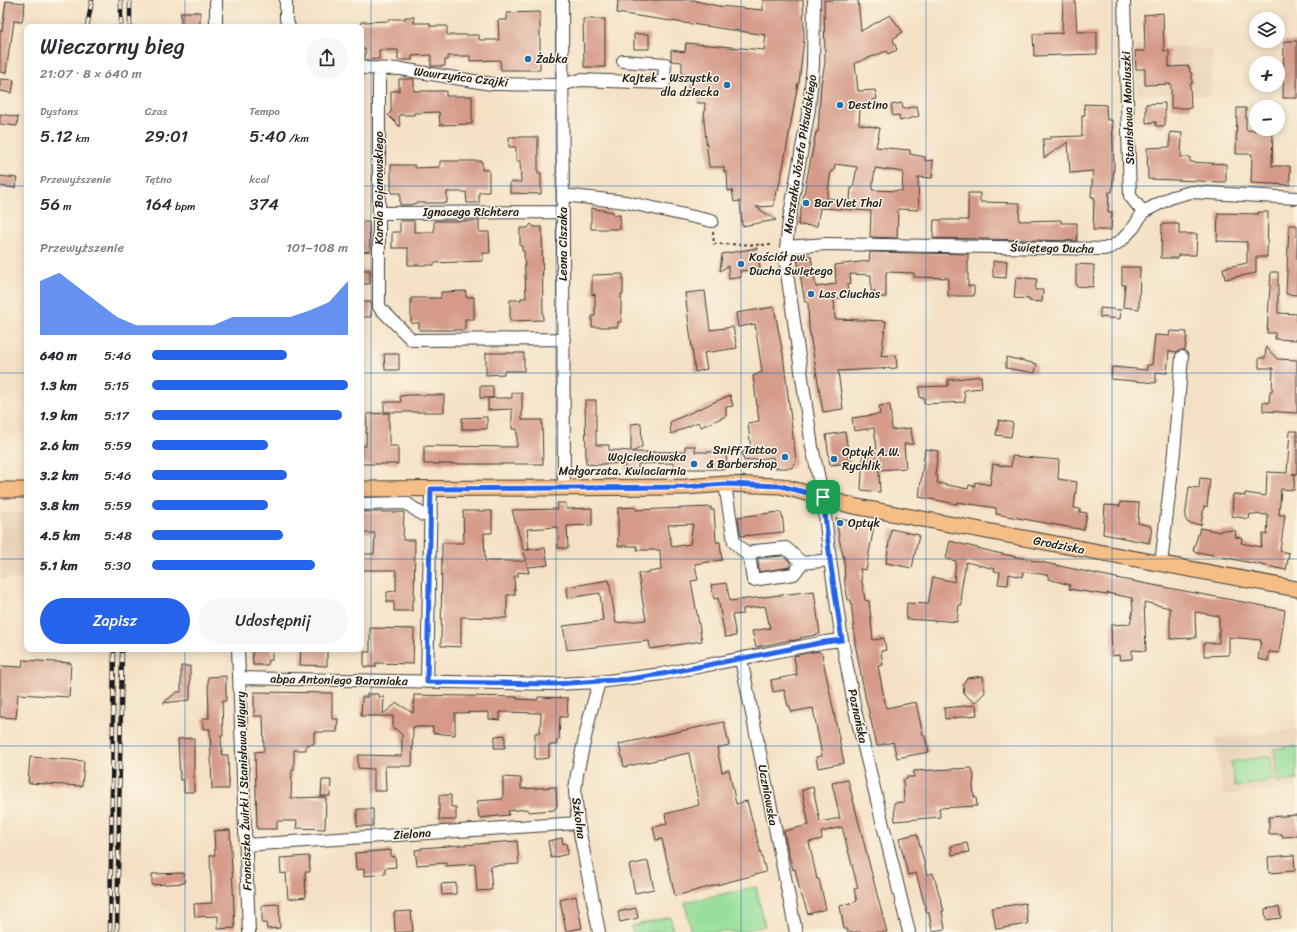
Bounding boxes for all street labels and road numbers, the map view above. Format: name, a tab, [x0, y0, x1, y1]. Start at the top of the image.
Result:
street label: Stanisława Moniuszki	[1115, 50, 1141, 165]
street label: Wawrzyńca Czajki	[413, 60, 510, 94]
street label: Marszałka Józefa Piłsudskiego	[777, 73, 823, 235]
street label: Karola Bojanowskiego	[368, 131, 390, 245]
street label: Ignacego Richtera	[422, 201, 519, 223]
street label: Leona Ciszaka	[552, 207, 574, 281]
street label: Świętego Ducha	[1010, 236, 1095, 260]
street label: Grodziska	[1032, 529, 1086, 561]
street label: abpa Antoniego Baraniaka	[270, 668, 409, 692]
street label: Poznańska	[841, 687, 875, 745]
street label: Franciszka Żwirki i Stanisława Wigury	[230, 690, 258, 891]
street label: Uczniowska	[751, 763, 785, 827]
street label: Szkolna	[565, 796, 593, 841]
street label: Zielona	[392, 822, 432, 846]

